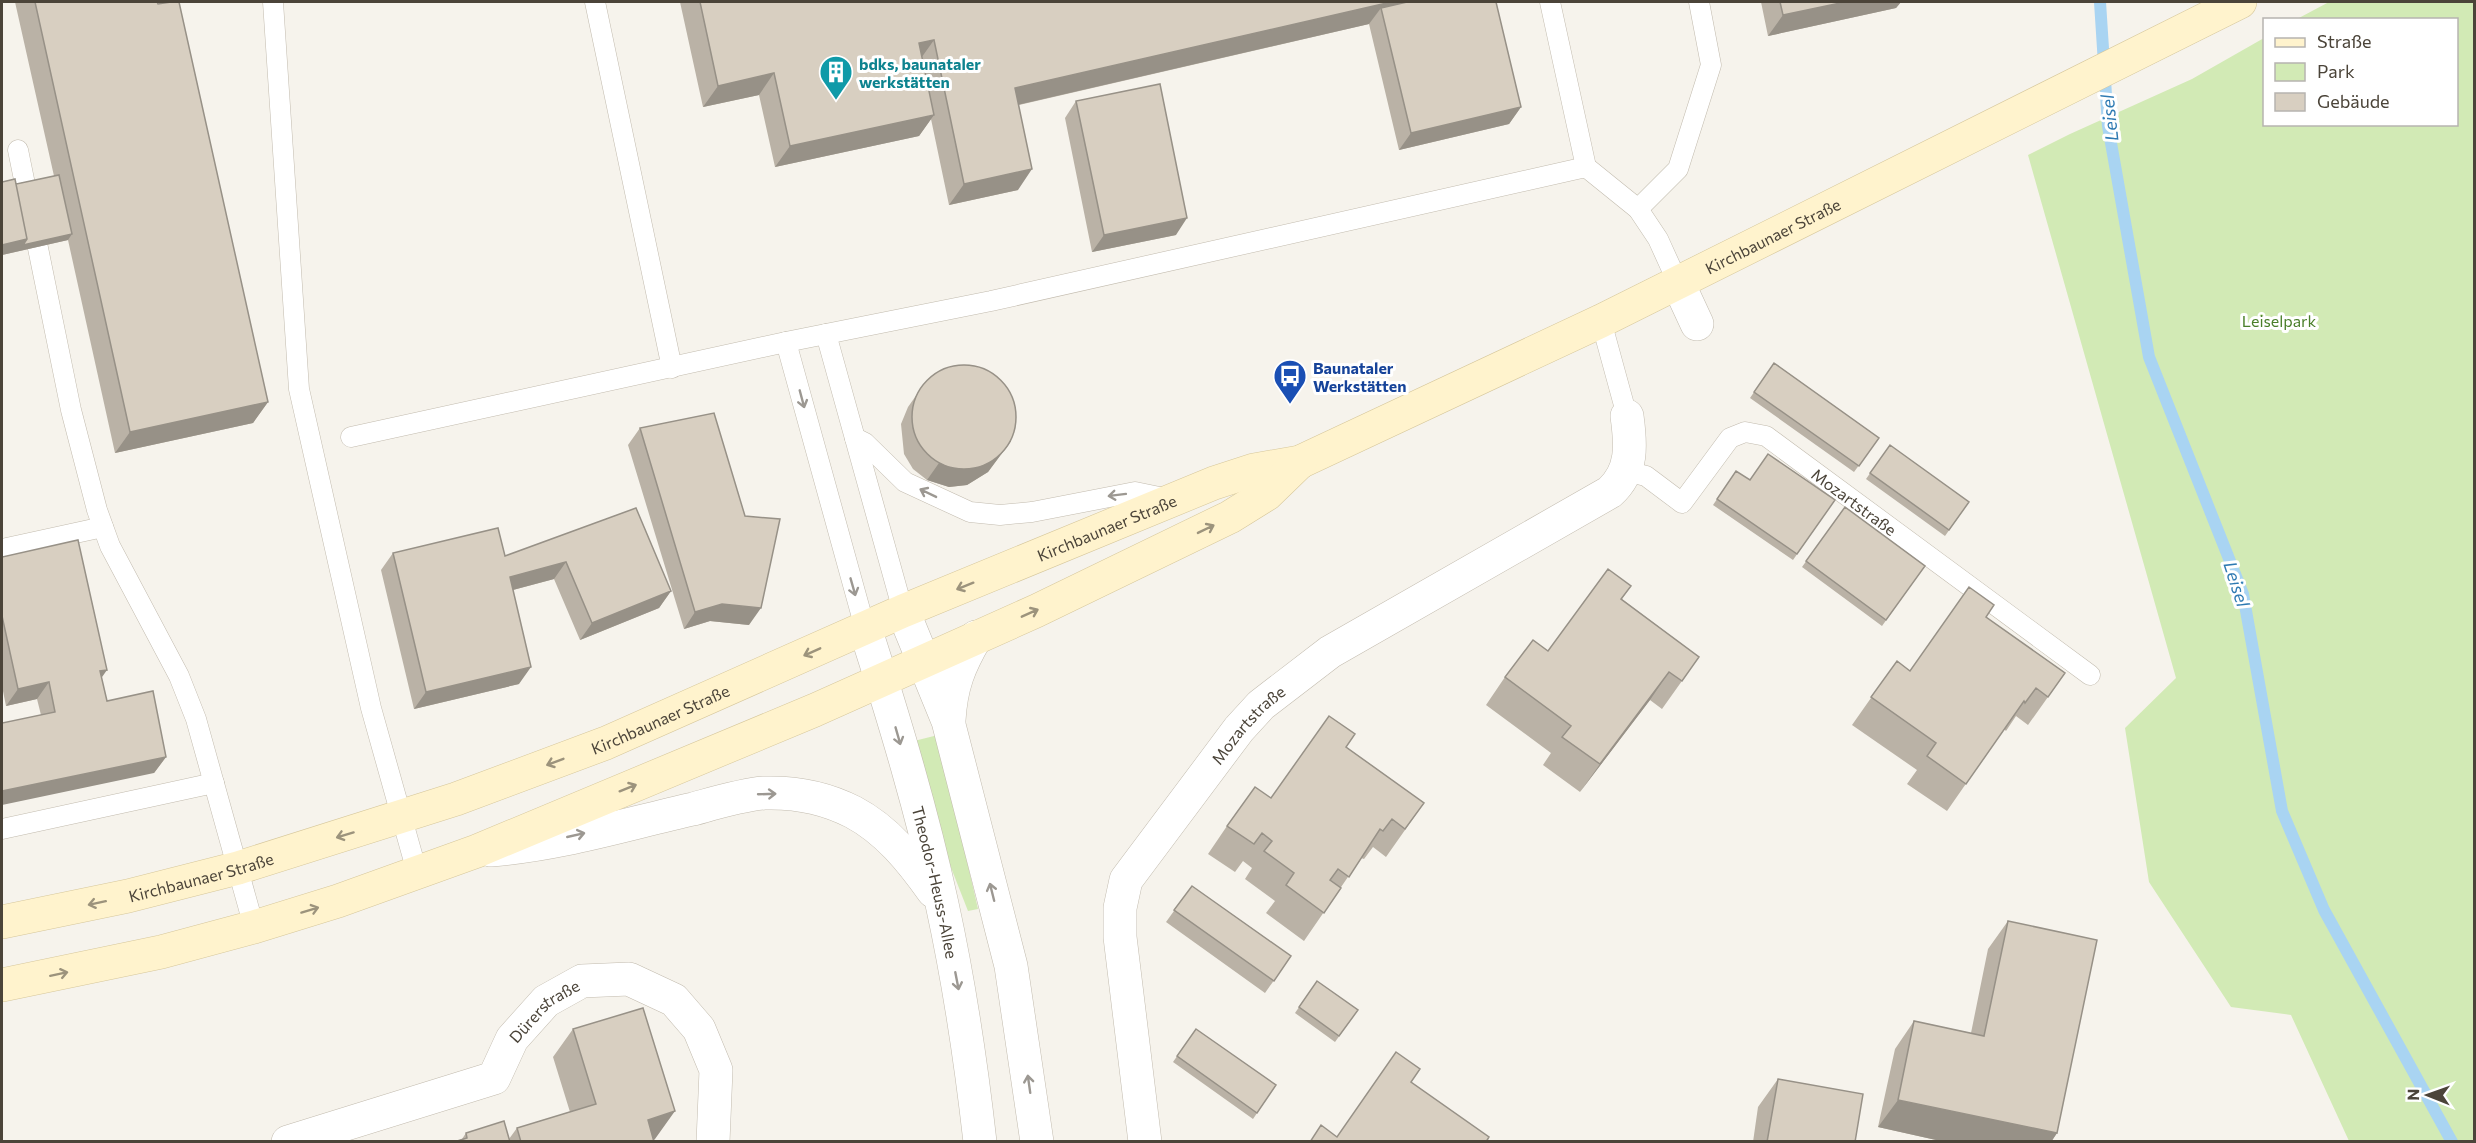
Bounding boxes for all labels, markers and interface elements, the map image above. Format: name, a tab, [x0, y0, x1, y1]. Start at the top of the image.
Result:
legend	[2263, 18, 2458, 126]
text: Straße	[2317, 30, 2372, 52]
building icon: bdks, baunataler werkstätten	[818, 54, 854, 101]
place label: bdks, baunataler werkstätten	[859, 54, 981, 91]
text: Park	[2317, 60, 2355, 82]
text: Gebäude	[2317, 90, 2390, 112]
water label: Leisel	[2096, 93, 2122, 142]
street label: Kirchbaunaer Straße	[1702, 194, 1843, 277]
park label: Leiselpark	[2242, 311, 2317, 330]
bus stop icon: Baunataler Werkstätten	[1272, 358, 1308, 405]
place label: Baunataler Werkstätten	[1313, 358, 1406, 395]
one-way arrow	[796, 389, 808, 408]
street label: Mozartstraße	[1808, 464, 1901, 539]
one-way arrow	[919, 487, 937, 499]
one-way arrow	[1107, 489, 1127, 500]
street label: Kirchbaunaer Straße	[1034, 490, 1179, 564]
one-way arrow	[1196, 522, 1214, 534]
water label: Leisel	[2219, 558, 2255, 610]
one-way arrow	[848, 577, 859, 596]
one-way arrow	[956, 581, 974, 592]
one-way arrow	[1020, 607, 1038, 619]
one-way arrow	[803, 647, 821, 659]
street label: Kirchbaunaer Straße	[588, 680, 732, 757]
street label: Mozartstraße	[1207, 681, 1288, 768]
one-way arrow	[893, 726, 904, 745]
one-way arrow	[546, 757, 565, 768]
one-way arrow	[618, 782, 637, 793]
one-way arrow	[756, 789, 776, 800]
street label: Theodor-Heuss-Allee	[909, 804, 962, 960]
one-way arrow	[566, 829, 585, 841]
one-way arrow	[336, 830, 355, 841]
street label: Kirchbaunaer Straße	[127, 848, 275, 905]
one-way arrow	[986, 883, 997, 902]
one-way arrow	[87, 898, 107, 909]
one-way arrow	[300, 904, 319, 915]
one-way arrow	[49, 967, 68, 979]
one-way arrow	[952, 971, 963, 991]
street label: Dürerstraße	[504, 975, 582, 1046]
north arrow	[2398, 1065, 2458, 1125]
one-way arrow	[1024, 1074, 1035, 1094]
text: N	[2403, 1089, 2422, 1101]

